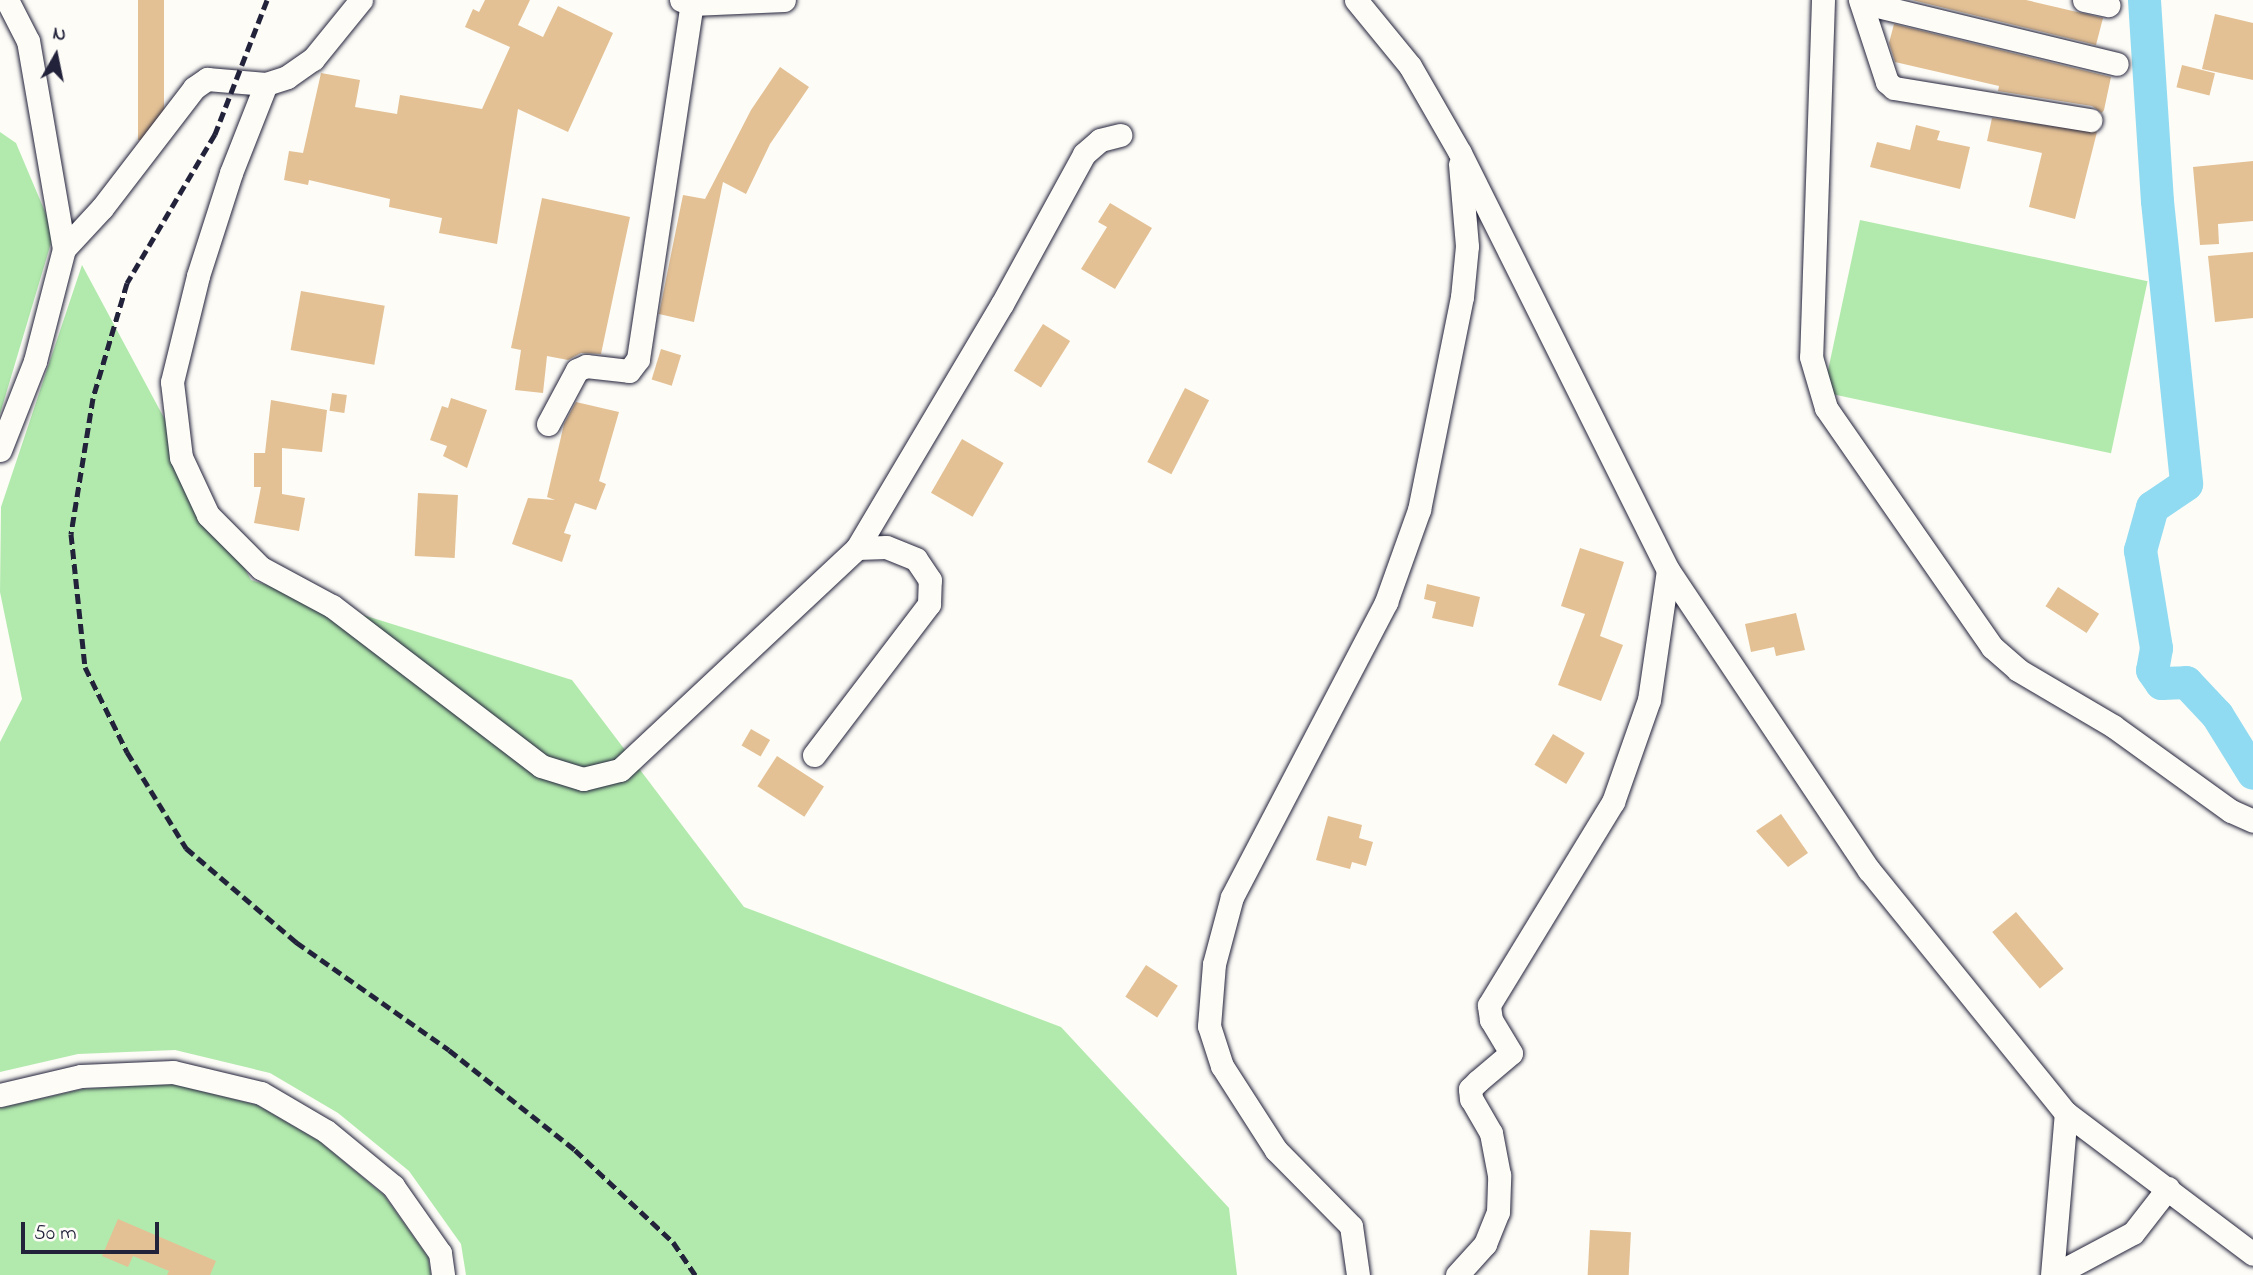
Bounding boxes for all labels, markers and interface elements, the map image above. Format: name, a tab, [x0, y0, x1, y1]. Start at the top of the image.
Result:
text: N	[51, 20, 68, 49]
north arrow	[21, 21, 91, 91]
scale bar	[24, 1208, 163, 1252]
text: 50 m	[34, 1219, 77, 1249]

